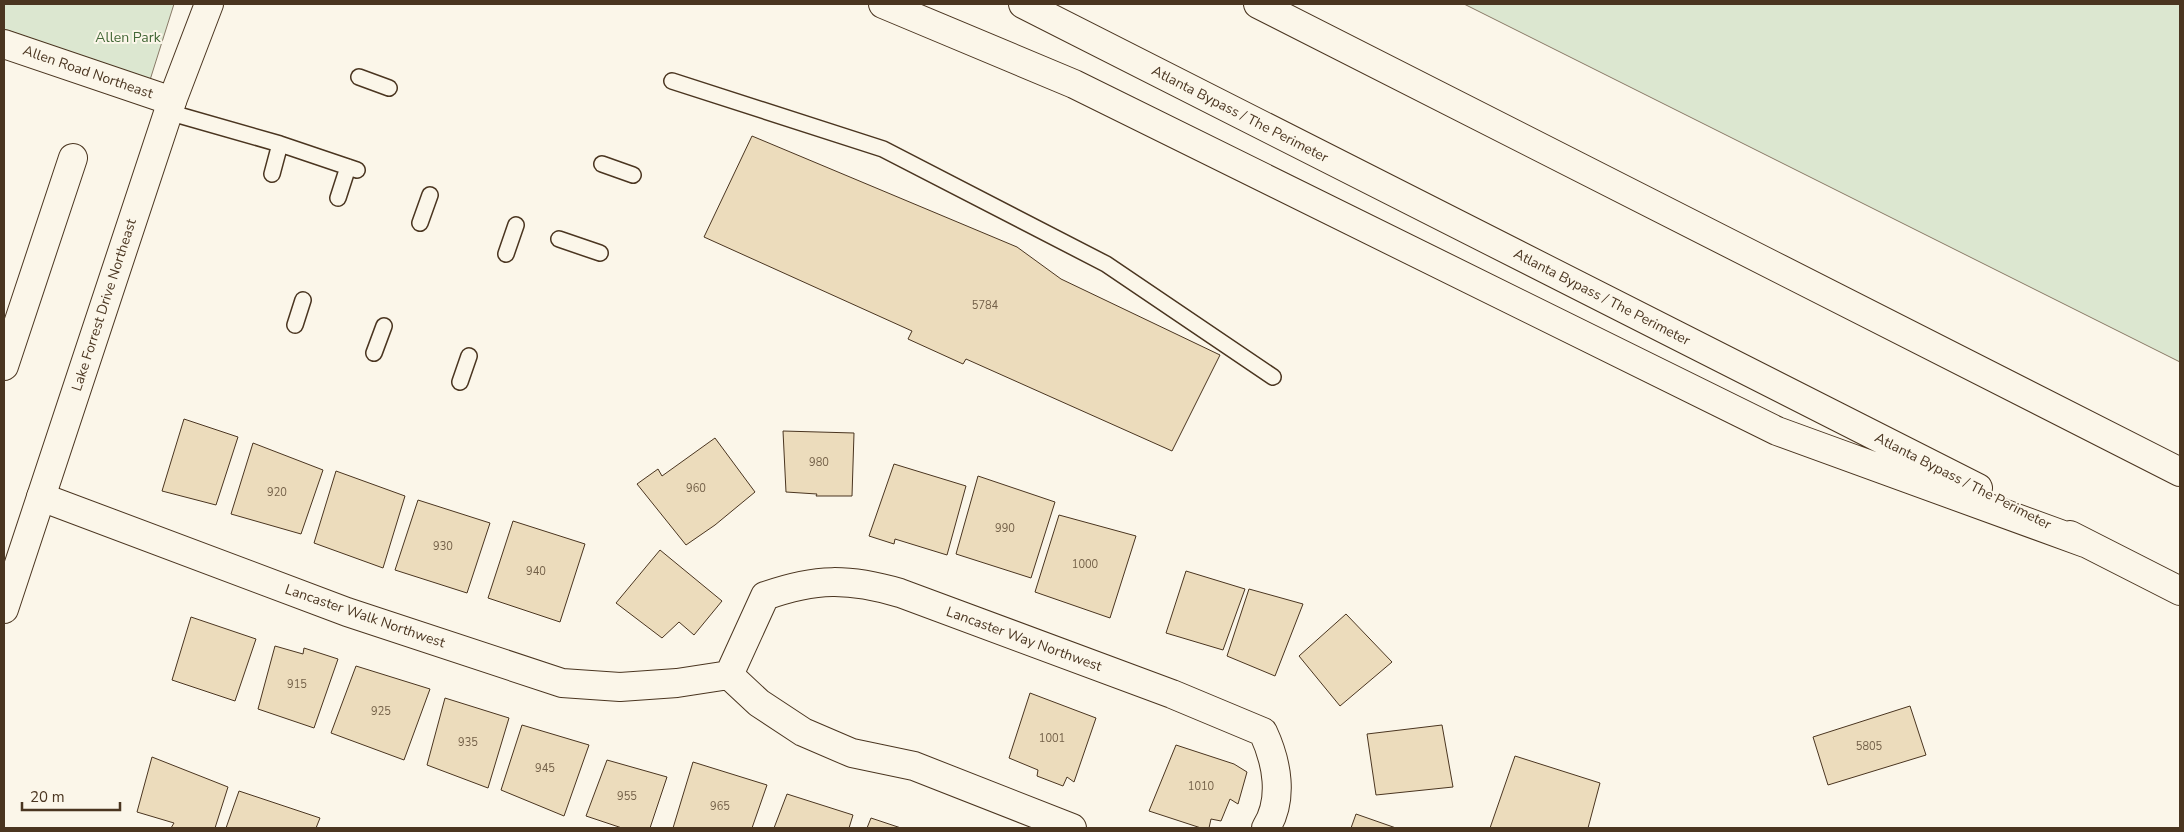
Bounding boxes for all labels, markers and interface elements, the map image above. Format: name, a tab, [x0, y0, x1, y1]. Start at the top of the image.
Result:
park label: Allen Park	[95, 28, 162, 47]
street label: Allen Road Northeast	[20, 41, 156, 103]
street label: Atlanta Bypass / The Perimeter	[1149, 61, 1331, 167]
street label: Lake Forrest Drive Northeast	[67, 216, 141, 394]
street label: Atlanta Bypass / The Perimeter	[1511, 244, 1693, 350]
house number: 5784	[972, 298, 999, 313]
street label: Atlanta Bypass / The Perimeter	[1872, 428, 2054, 534]
house number: 980	[809, 455, 829, 470]
house number: 960	[686, 481, 706, 496]
house number: 920	[267, 485, 287, 500]
house number: 990	[995, 521, 1015, 536]
house number: 930	[433, 539, 453, 554]
house number: 1000	[1072, 557, 1099, 572]
house number: 940	[526, 564, 546, 579]
street label: Lancaster Walk Northwest	[282, 580, 448, 652]
street label: Lancaster Way Northwest	[944, 602, 1104, 676]
house number: 915	[287, 677, 307, 692]
house number: 925	[371, 704, 391, 719]
house number: 1001	[1039, 731, 1065, 746]
house number: 935	[458, 735, 478, 750]
house number: 5805	[1856, 739, 1883, 754]
house number: 945	[535, 761, 555, 776]
house number: 1010	[1188, 779, 1215, 794]
scale bar	[22, 780, 120, 812]
text: 20 m	[30, 787, 65, 807]
house number: 955	[617, 789, 637, 804]
house number: 965	[710, 799, 730, 814]

